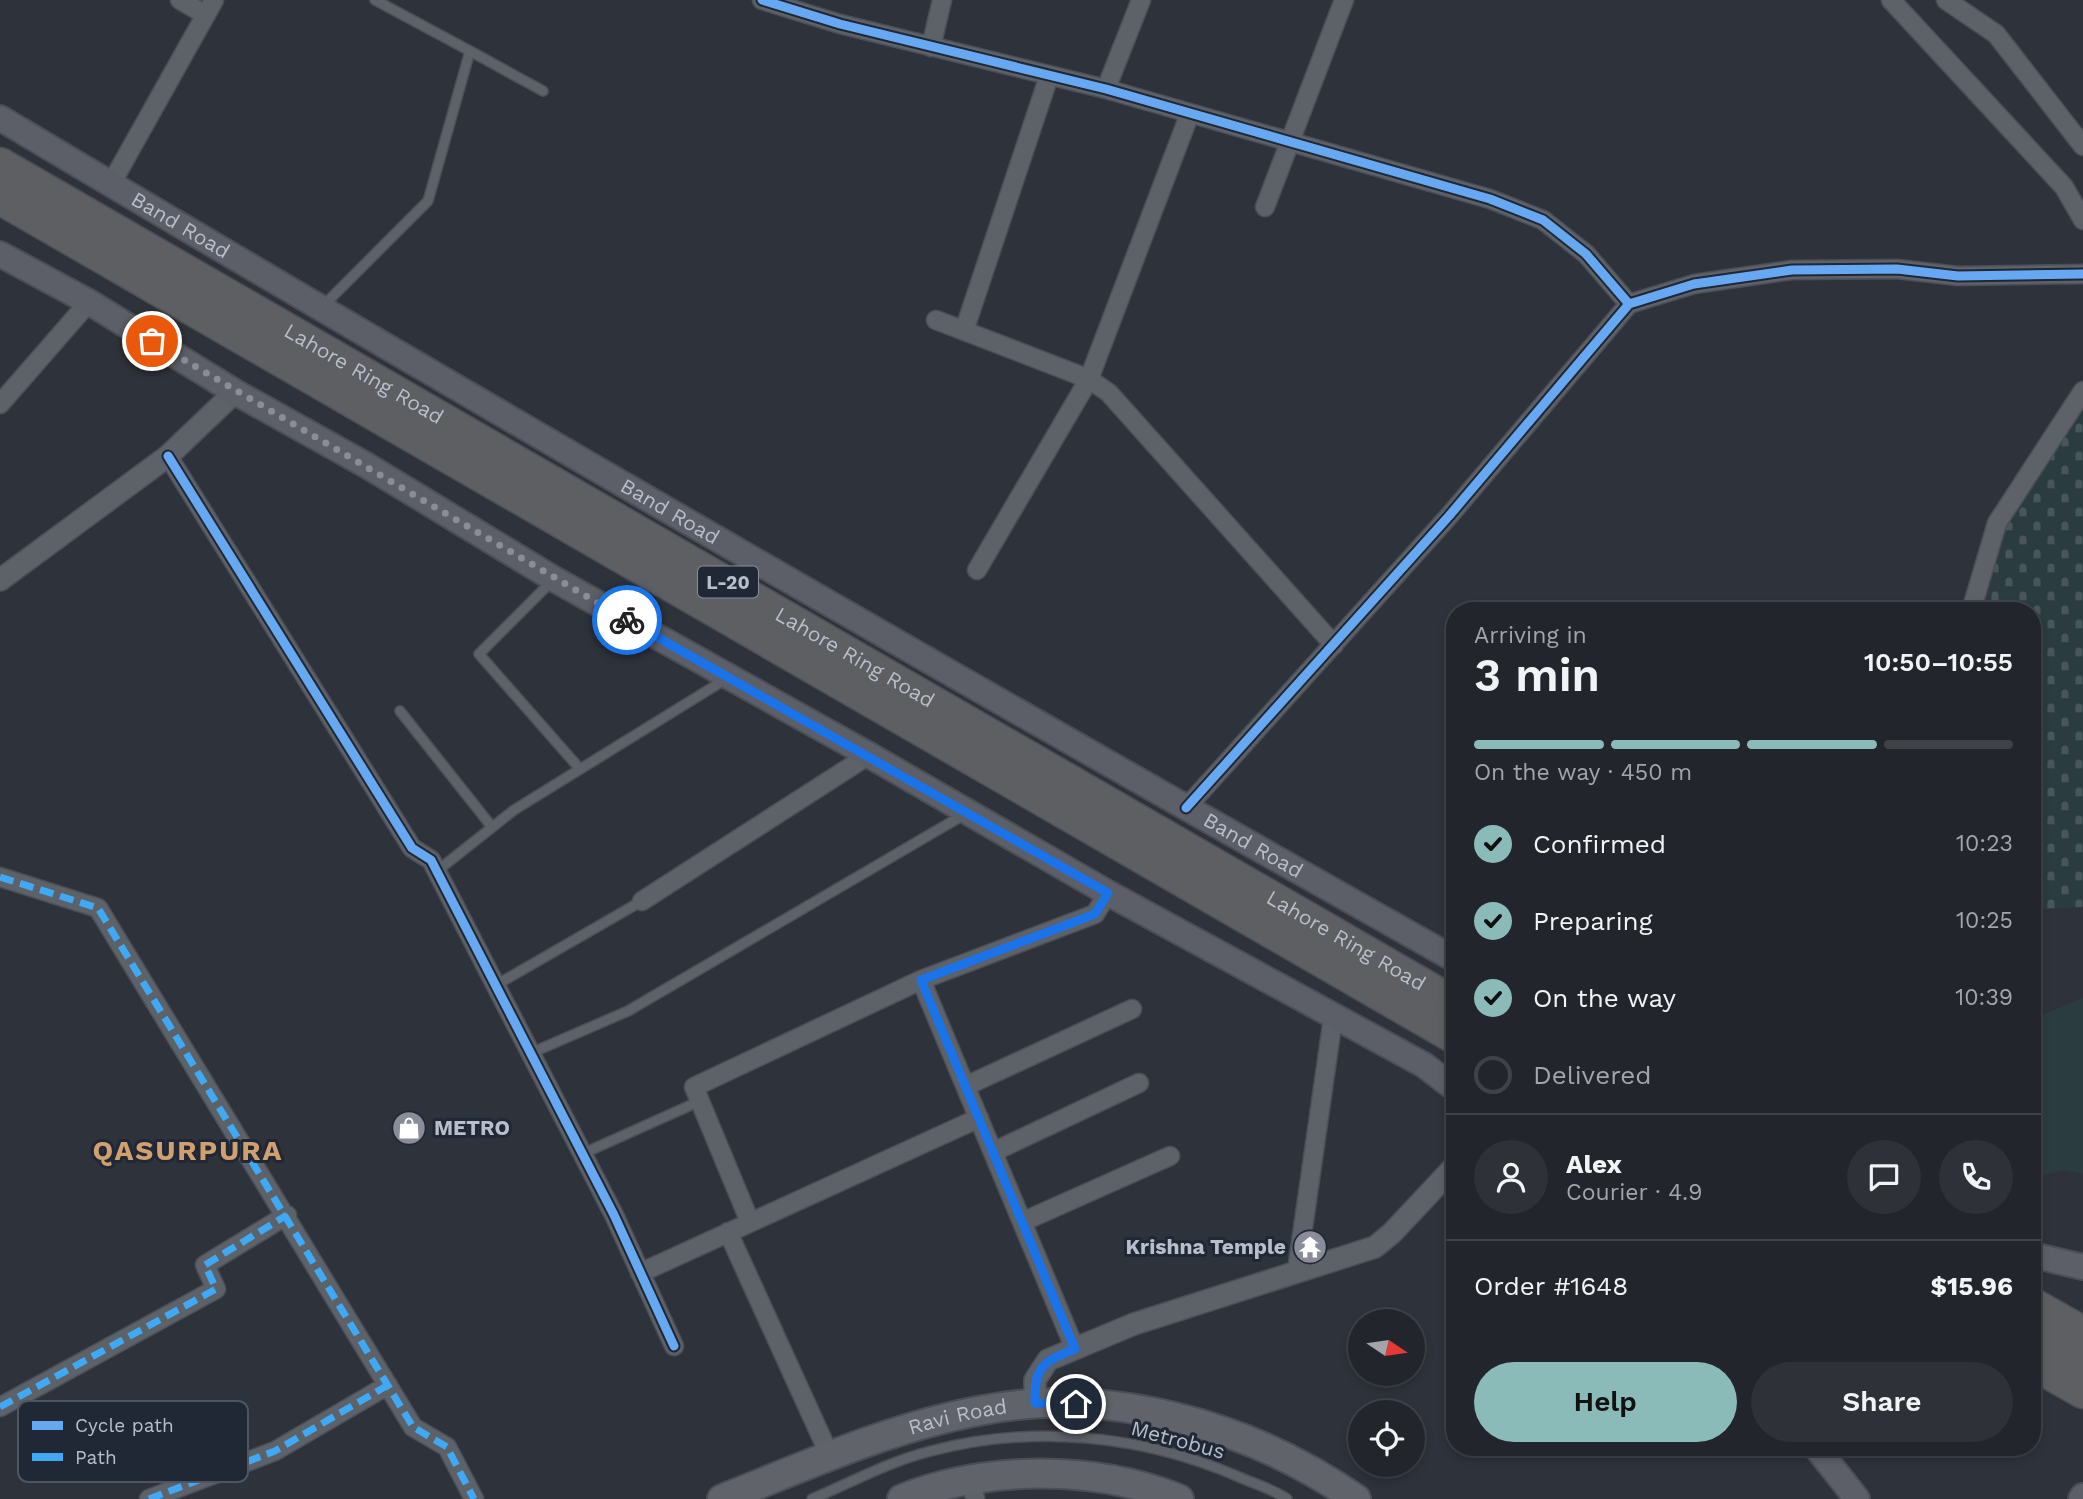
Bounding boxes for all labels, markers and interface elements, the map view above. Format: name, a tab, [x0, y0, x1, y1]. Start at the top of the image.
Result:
street label: Band Road	[127, 186, 235, 264]
pin	[122, 311, 182, 371]
street label: Lahore Ring Road	[280, 318, 448, 429]
icon: bag	[133, 322, 171, 360]
street label: Band Road	[616, 473, 724, 550]
road number: L-20	[698, 566, 758, 597]
courier	[592, 585, 662, 655]
icon: bike	[608, 601, 646, 639]
street label: Lahore Ring Road	[771, 601, 939, 713]
text: Arriving in	[1474, 622, 1587, 649]
text: 10:50–10:55	[1864, 647, 2013, 677]
text: 3 min	[1474, 648, 1600, 702]
text: On the way · 450 m	[1474, 759, 1692, 786]
street label: Band Road	[1199, 807, 1307, 883]
icon: check	[1474, 825, 1512, 863]
text: Confirmed	[1533, 829, 1666, 859]
text: 10:23	[1956, 830, 2013, 857]
street label: Lahore Ring Road	[1262, 885, 1430, 996]
icon: check	[1474, 902, 1512, 940]
text: Preparing	[1533, 906, 1653, 936]
text: 10:25	[1956, 907, 2013, 934]
icon: check	[1474, 979, 1512, 1017]
text: On the way	[1533, 983, 1676, 1013]
text: 10:39	[1955, 984, 2013, 1011]
text: Delivered	[1533, 1060, 1652, 1090]
shop icon: METRO	[390, 1109, 428, 1147]
place label: METRO	[434, 1115, 510, 1140]
district label: QASURPURA	[93, 1134, 283, 1167]
button: person	[1474, 1140, 1548, 1214]
button: chat	[1847, 1140, 1921, 1214]
button: phone	[1939, 1140, 2013, 1214]
text: Alex	[1566, 1149, 1622, 1179]
text: Courier · 4.9	[1566, 1179, 1702, 1206]
temple icon: Krishna Temple	[1291, 1228, 1329, 1266]
place label: Krishna Temple	[1126, 1234, 1286, 1259]
text: Order #1648	[1474, 1271, 1628, 1301]
text: $15.96	[1930, 1271, 2013, 1301]
north arrow	[1348, 1309, 1424, 1386]
map controls	[1348, 1309, 1425, 1477]
button: Help	[1474, 1362, 1737, 1442]
button: Share	[1751, 1362, 2013, 1442]
pin	[1046, 1374, 1106, 1434]
icon: home	[1057, 1385, 1095, 1423]
street label: Ravi Road	[905, 1393, 1008, 1440]
button: locate	[1348, 1400, 1425, 1477]
legend	[18, 1401, 248, 1482]
text: Cycle path	[75, 1414, 174, 1437]
street label: Metrobus	[1128, 1415, 1228, 1464]
text: Path	[75, 1446, 117, 1469]

